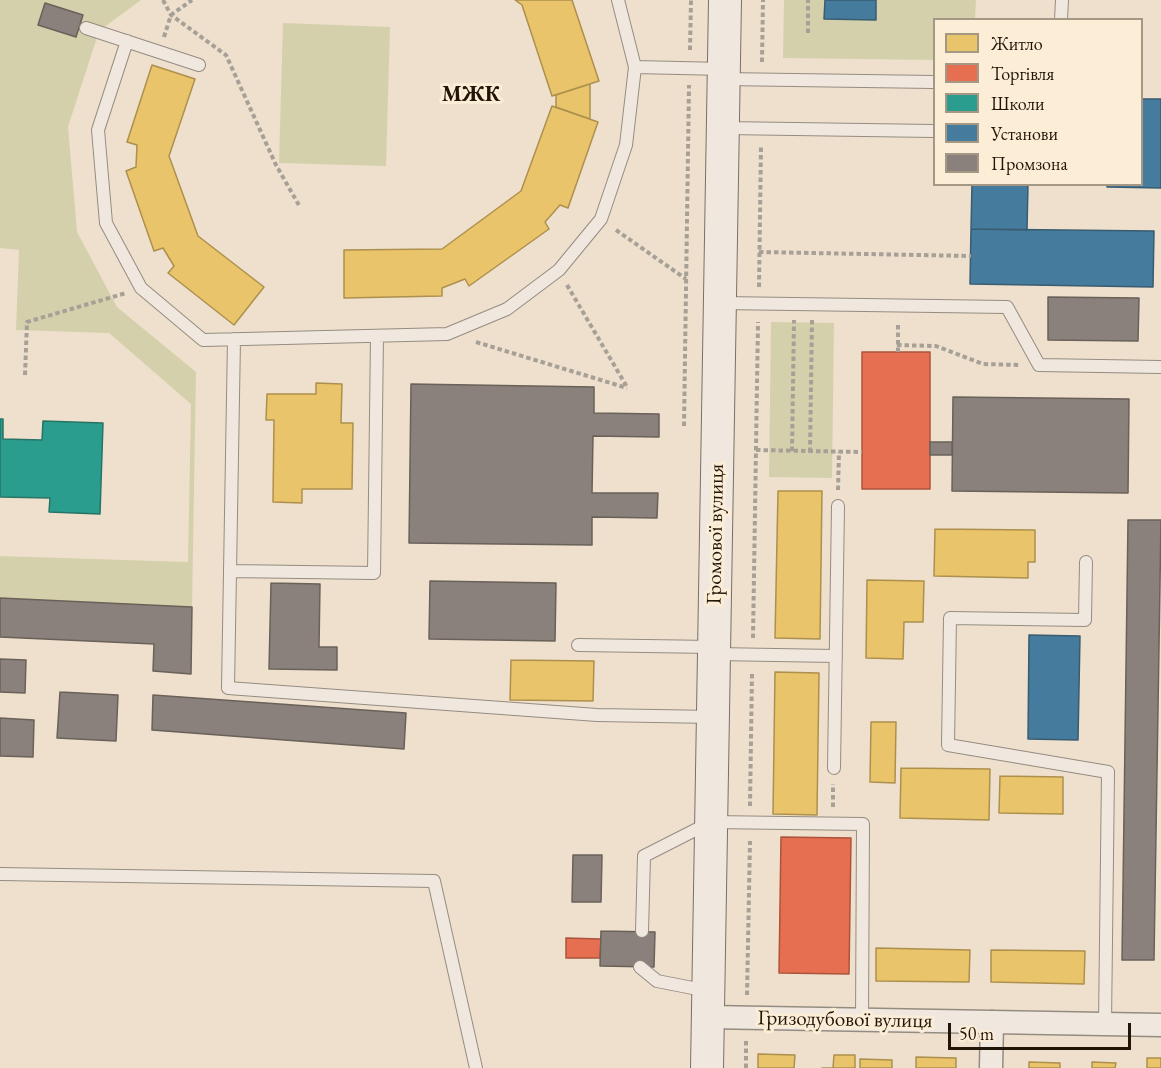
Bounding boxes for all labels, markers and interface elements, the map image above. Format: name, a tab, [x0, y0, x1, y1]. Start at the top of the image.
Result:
legend	[933, 18, 1143, 186]
text: Житло	[991, 32, 1043, 55]
text: Торгівля	[991, 62, 1054, 85]
district label: МЖК	[442, 82, 500, 108]
text: Школи	[991, 92, 1044, 115]
text: Установи	[991, 122, 1058, 145]
text: Промзона	[991, 152, 1068, 175]
street label: Громової вулиця	[702, 463, 730, 605]
street label: Гризодубової вулиця	[757, 1006, 933, 1034]
scale bar	[951, 1011, 1134, 1049]
text: 50 m	[959, 1022, 994, 1045]

